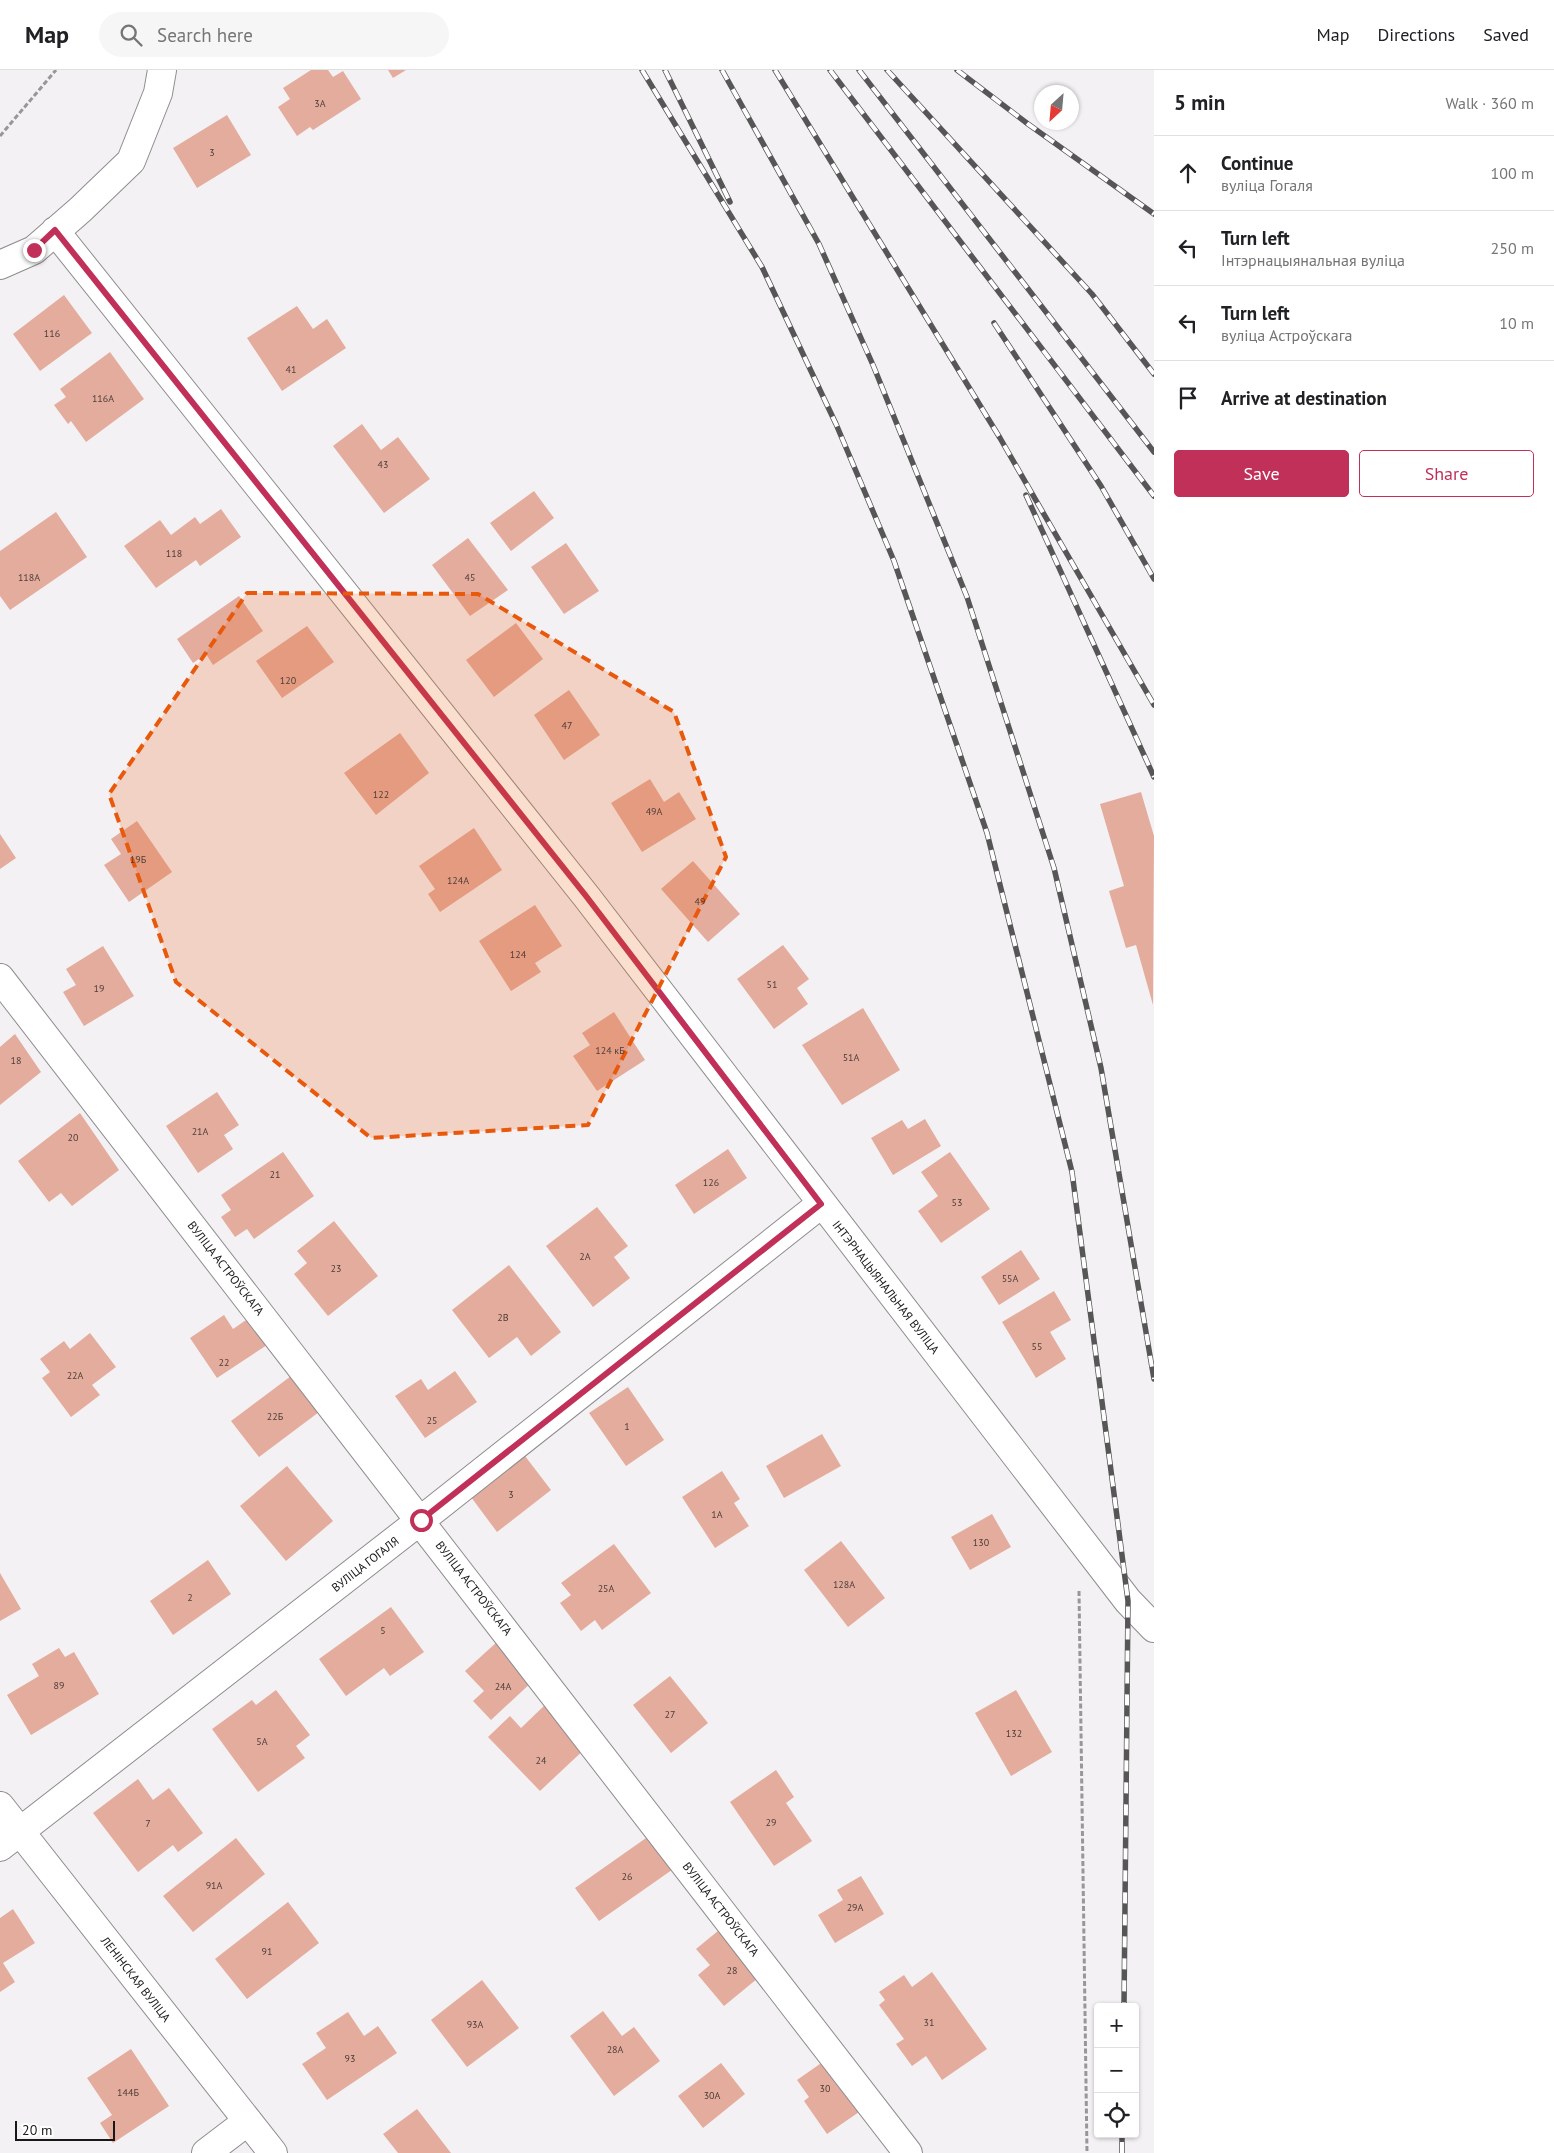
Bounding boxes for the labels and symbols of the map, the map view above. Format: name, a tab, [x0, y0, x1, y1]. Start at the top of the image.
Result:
north arrow	[1034, 85, 1079, 130]
house number: 3А	[314, 97, 326, 110]
house number: 3	[209, 146, 215, 159]
route end	[23, 239, 46, 262]
house number: 116	[44, 327, 60, 340]
house number: 41	[286, 363, 296, 376]
house number: 116А	[92, 392, 114, 405]
house number: 43	[378, 458, 388, 471]
house number: 118	[166, 547, 182, 560]
house number: 118А	[18, 571, 40, 584]
house number: 45	[465, 571, 475, 584]
house number: 120	[280, 674, 297, 687]
house number: 47	[562, 719, 572, 732]
house number: 122	[373, 788, 389, 801]
house number: 49А	[646, 805, 663, 818]
house number: 19Б	[130, 853, 147, 866]
house number: 124А	[447, 874, 469, 887]
house number: 49	[695, 895, 705, 908]
house number: 124	[510, 948, 527, 961]
house number: 51	[767, 978, 777, 991]
house number: 19	[94, 982, 104, 995]
house number: 124 кБ	[595, 1044, 625, 1057]
house number: 51А	[843, 1051, 860, 1064]
house number: 18	[11, 1054, 21, 1067]
house number: 21А	[192, 1125, 209, 1138]
house number: 20	[68, 1131, 79, 1144]
house number: 21	[270, 1168, 280, 1181]
house number: 126	[703, 1176, 719, 1189]
house number: 53	[952, 1196, 962, 1209]
street label: ІНТЭРНАЦЫЯНАЛЬНАЯ ВУЛІЦА	[829, 1217, 943, 1357]
street label: ВУЛІЦА АСТРОЎСКАГА	[185, 1218, 267, 1318]
house number: 2А	[579, 1250, 591, 1263]
house number: 23	[331, 1262, 341, 1275]
house number: 55А	[1002, 1272, 1019, 1285]
house number: 2В	[497, 1311, 509, 1324]
house number: 55	[1032, 1340, 1042, 1353]
house number: 22	[219, 1356, 229, 1369]
house number: 22А	[67, 1369, 84, 1382]
house number: 22Б	[267, 1410, 284, 1423]
house number: 25	[427, 1414, 437, 1427]
house number: 1	[624, 1420, 630, 1433]
house number: 3	[508, 1488, 514, 1501]
house number: 1А	[711, 1508, 723, 1521]
route start	[410, 1509, 433, 1532]
street label: ВУЛІЦА ГОГАЛЯ	[328, 1533, 402, 1595]
house number: 130	[973, 1536, 990, 1549]
street label: ВУЛІЦА АСТРОЎСКАГА	[433, 1538, 515, 1638]
house number: 128А	[833, 1578, 855, 1591]
house number: 25А	[598, 1582, 615, 1595]
house number: 2	[187, 1591, 193, 1604]
house number: 5	[380, 1624, 386, 1637]
house number: 89	[54, 1679, 64, 1692]
house number: 24А	[495, 1680, 512, 1693]
house number: 27	[665, 1708, 675, 1721]
house number: 132	[1006, 1727, 1022, 1740]
house number: 5А	[256, 1735, 268, 1748]
house number: 24	[536, 1754, 547, 1767]
house number: 29	[766, 1816, 776, 1829]
house number: 7	[145, 1817, 151, 1830]
street label: ВУЛІЦА АСТРОЎСКАГА	[680, 1859, 762, 1959]
house number: 26	[622, 1870, 632, 1883]
house number: 91А	[206, 1879, 223, 1892]
house number: 29А	[847, 1901, 864, 1914]
street label: ЛЕНІНСКАЯ ВУЛІЦА	[97, 1933, 174, 2025]
house number: 91	[262, 1945, 272, 1958]
house number: 28	[727, 1964, 737, 1977]
house number: 31	[924, 2016, 934, 2029]
house number: 93А	[467, 2018, 484, 2031]
house number: 28А	[607, 2043, 624, 2056]
house number: 93	[345, 2052, 355, 2065]
house number: 30	[820, 2082, 831, 2095]
house number: 144Б	[117, 2086, 139, 2099]
house number: 30А	[704, 2089, 721, 2102]
scale bar	[15, 2118, 115, 2141]

